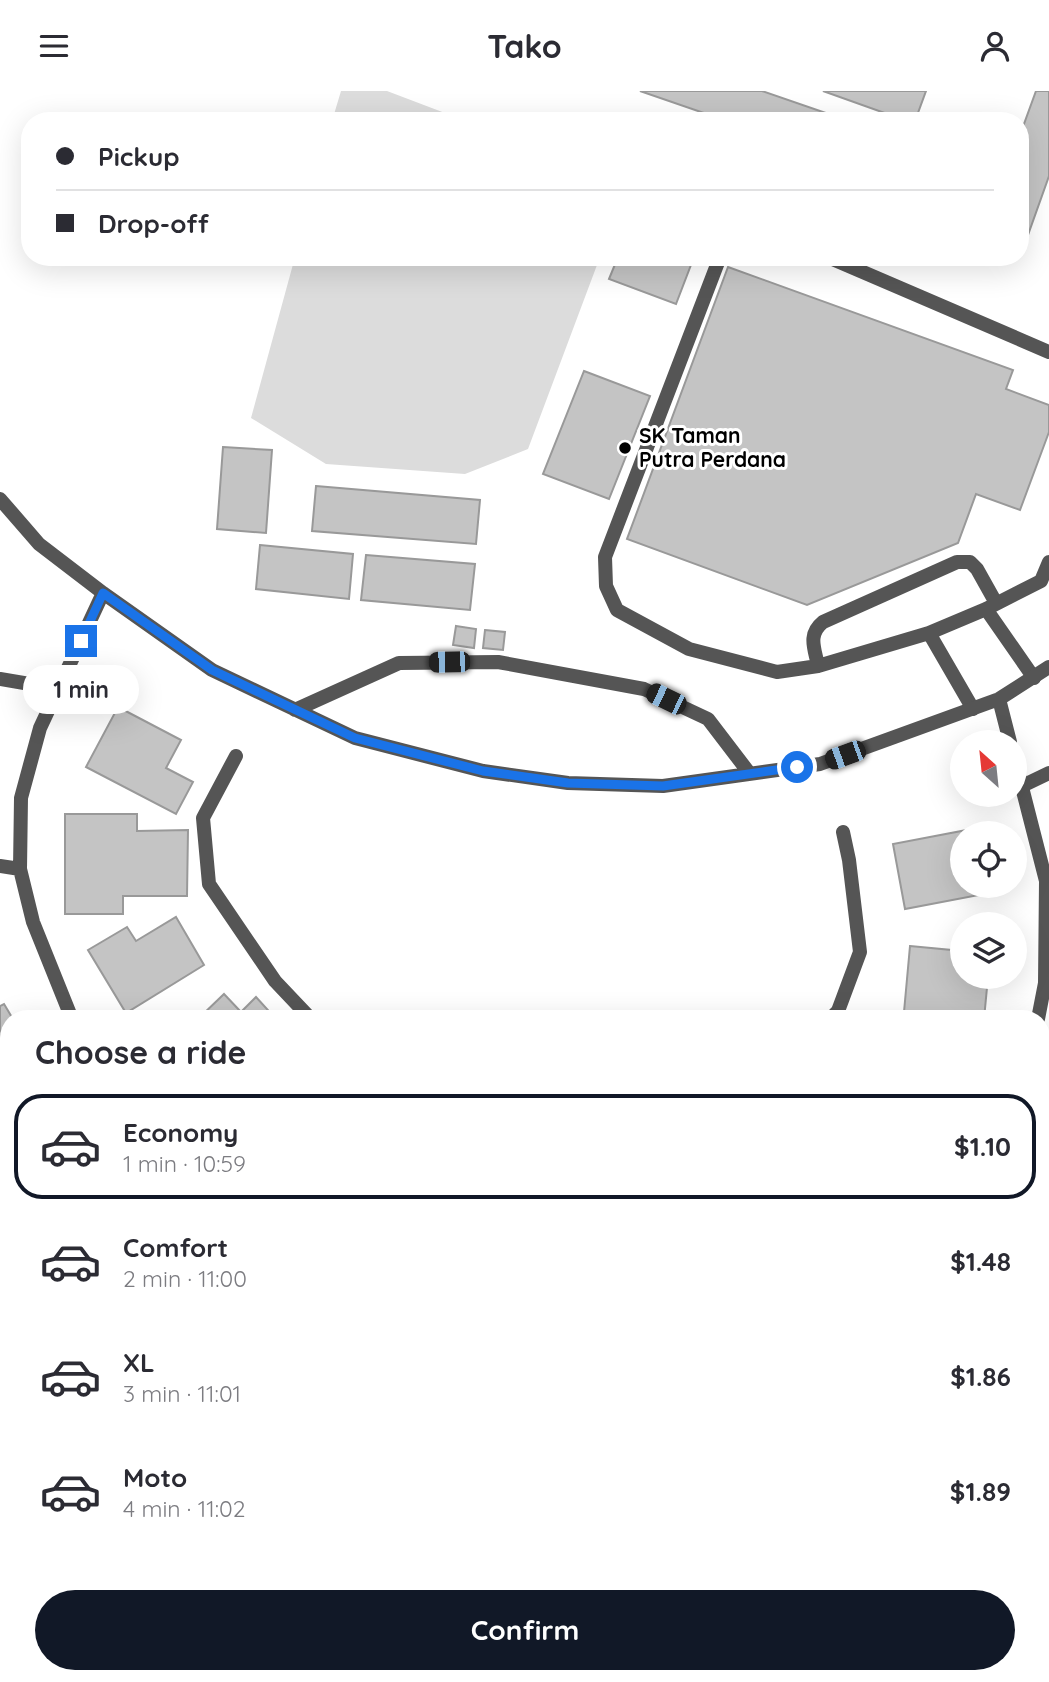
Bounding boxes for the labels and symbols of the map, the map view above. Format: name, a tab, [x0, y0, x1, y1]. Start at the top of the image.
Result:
place label: SK Taman Putra Perdana	[639, 422, 786, 472]
marker: SK Taman Putra Perdana	[617, 440, 633, 456]
route end	[65, 625, 97, 657]
car	[428, 651, 471, 673]
callout: 1 min	[23, 665, 139, 715]
car	[643, 680, 690, 718]
north arrow	[950, 730, 1027, 807]
car	[822, 738, 869, 772]
route start	[781, 751, 813, 783]

